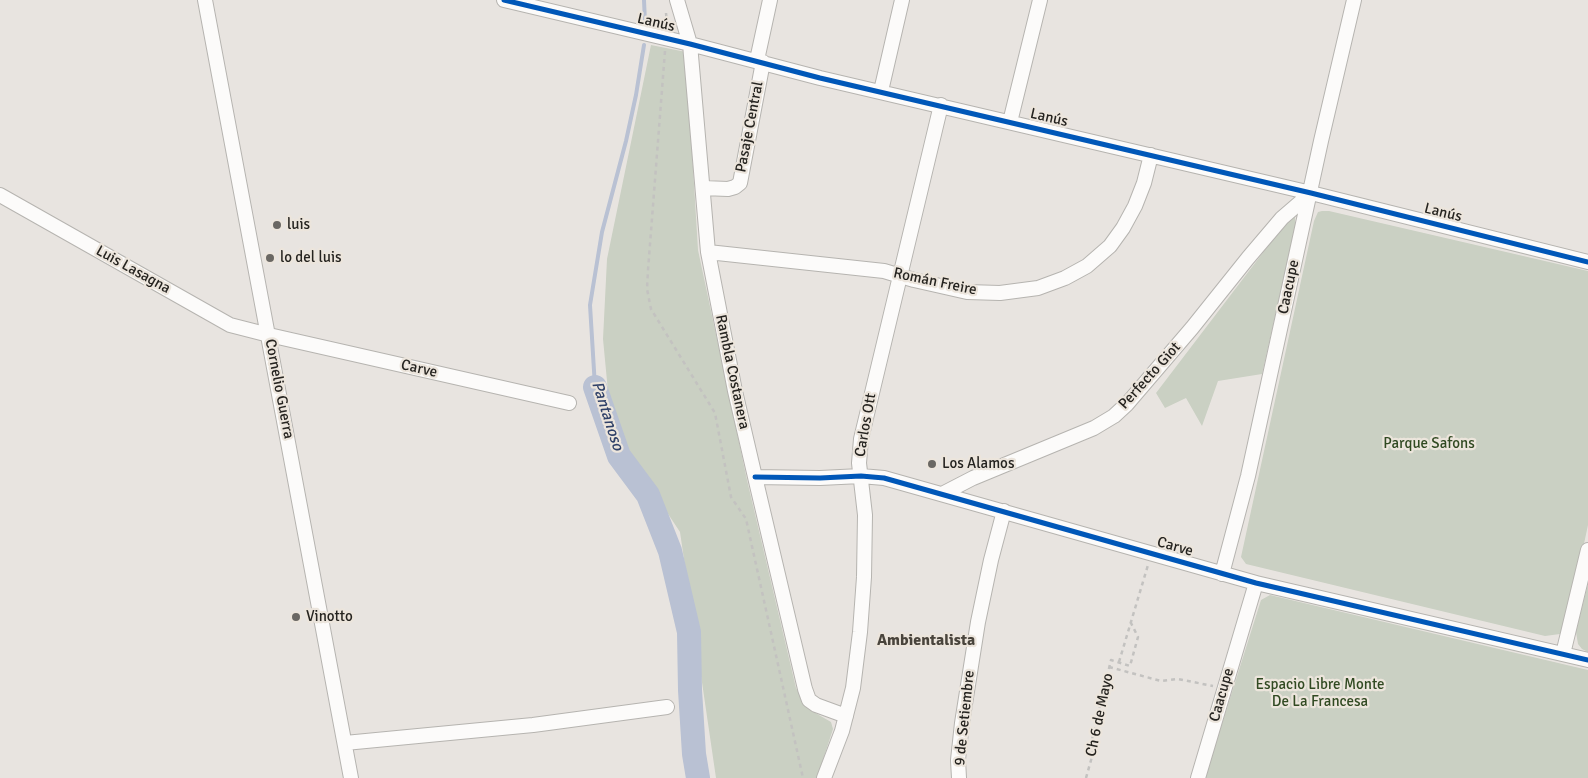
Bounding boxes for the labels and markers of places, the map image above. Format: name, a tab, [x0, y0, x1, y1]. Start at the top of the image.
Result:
place label: luis	[287, 216, 310, 234]
marker: luis	[271, 219, 283, 231]
place label: lo del luis	[280, 249, 342, 267]
marker: lo del luis	[264, 252, 276, 264]
place label: Los Alamos	[942, 455, 1014, 473]
marker: Los Alamos	[926, 458, 938, 470]
place label: Vinotto	[306, 608, 353, 626]
marker: Vinotto	[290, 611, 302, 623]

